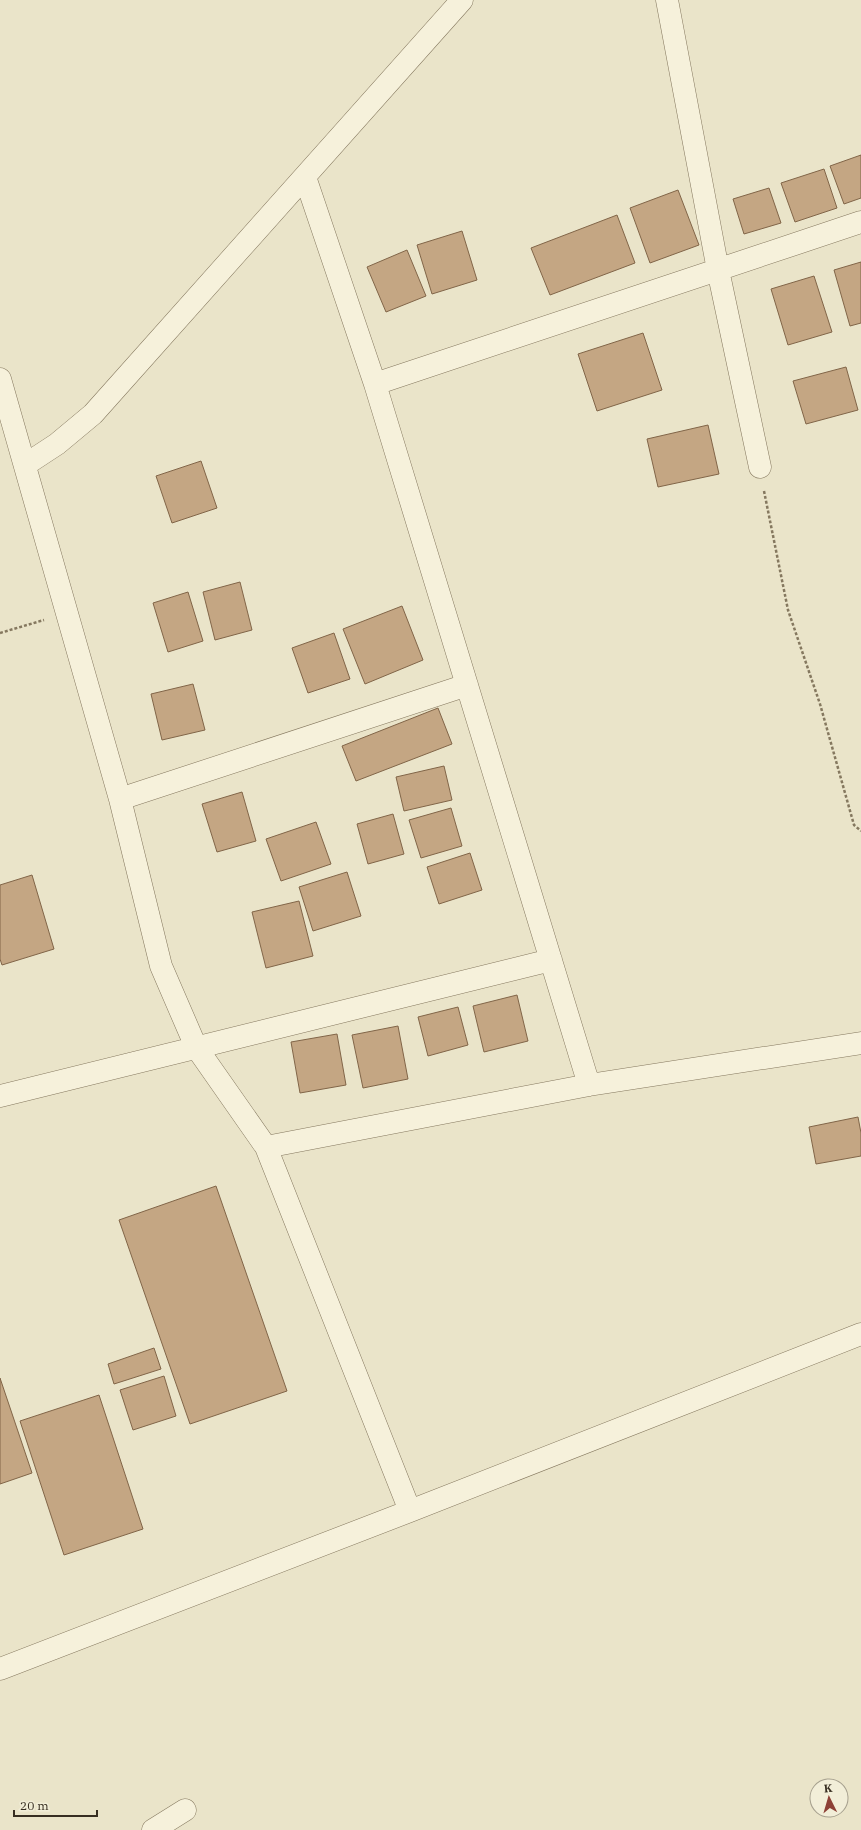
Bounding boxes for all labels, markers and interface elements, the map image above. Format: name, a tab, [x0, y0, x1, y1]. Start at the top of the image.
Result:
north arrow	[809, 1778, 849, 1818]
text: K	[823, 1781, 834, 1795]
scale bar	[14, 1792, 97, 1818]
text: 20 m	[20, 1798, 49, 1813]

